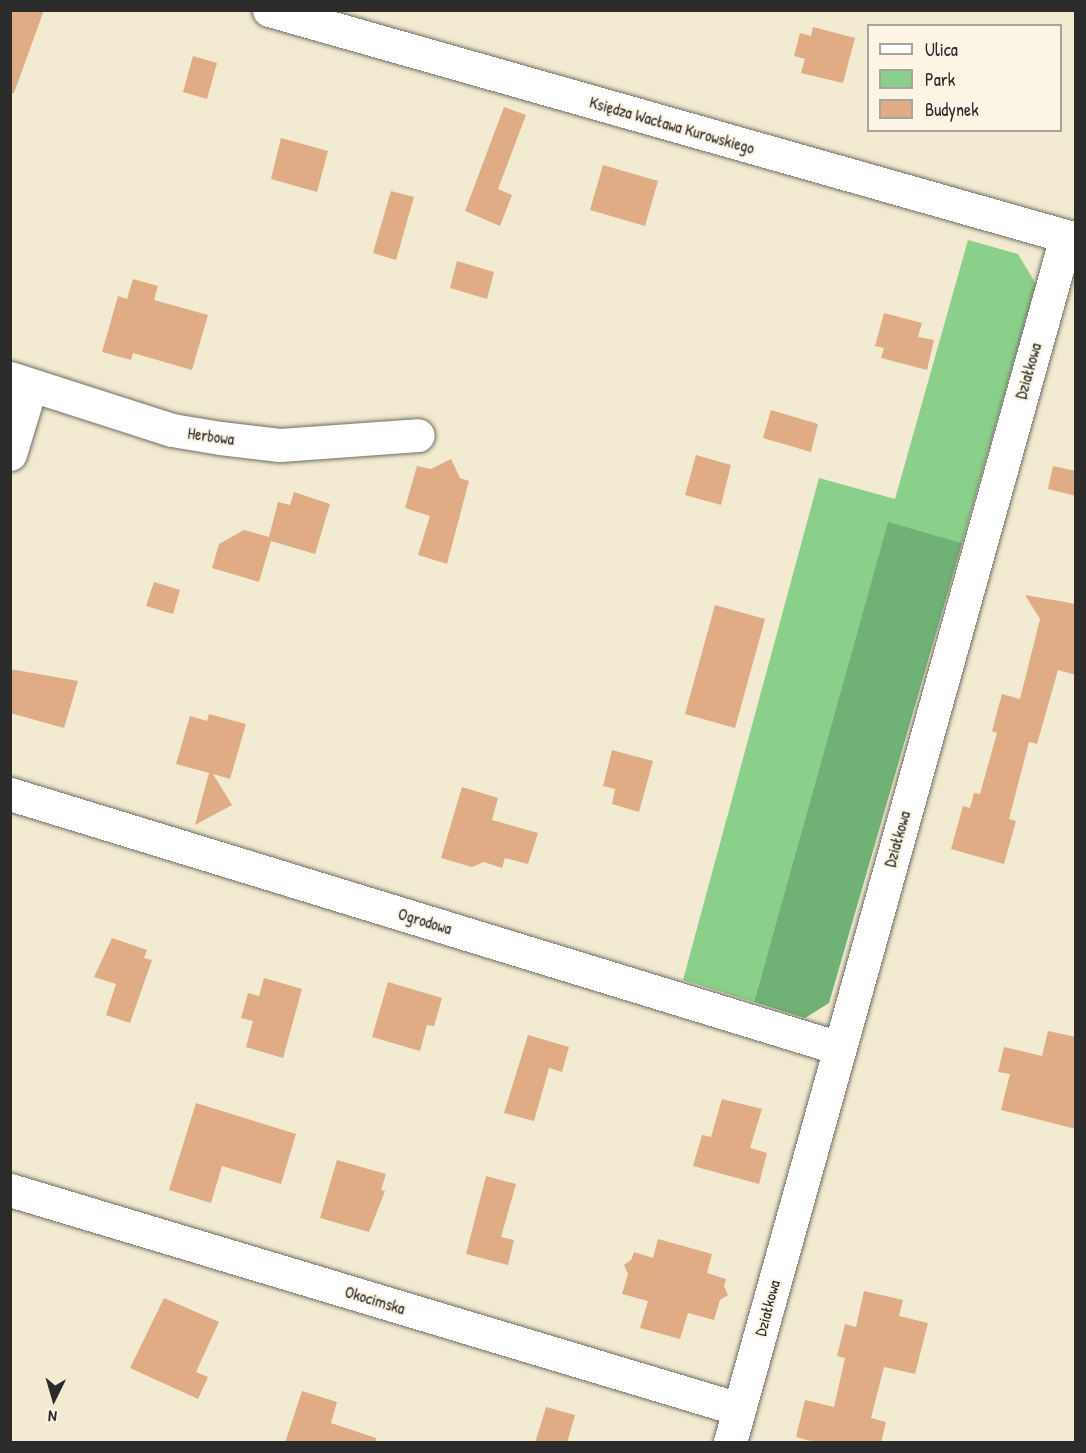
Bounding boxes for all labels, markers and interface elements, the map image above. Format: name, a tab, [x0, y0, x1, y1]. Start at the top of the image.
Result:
legend	[867, 24, 1062, 132]
text: Ulica	[925, 37, 958, 62]
text: Park	[925, 67, 955, 92]
street label: Księdza Wacława Kurowskiego	[587, 92, 757, 158]
text: Budynek	[925, 97, 979, 122]
street label: Działkowa	[1011, 341, 1045, 401]
street label: Herbowa	[187, 423, 235, 449]
street label: Działkowa	[880, 809, 914, 869]
street label: Ogrodowa	[396, 904, 454, 938]
street label: Działkowa	[750, 1278, 784, 1338]
street label: Okocimska	[343, 1282, 407, 1318]
north arrow	[24, 1369, 84, 1429]
text: N	[47, 1406, 58, 1428]

